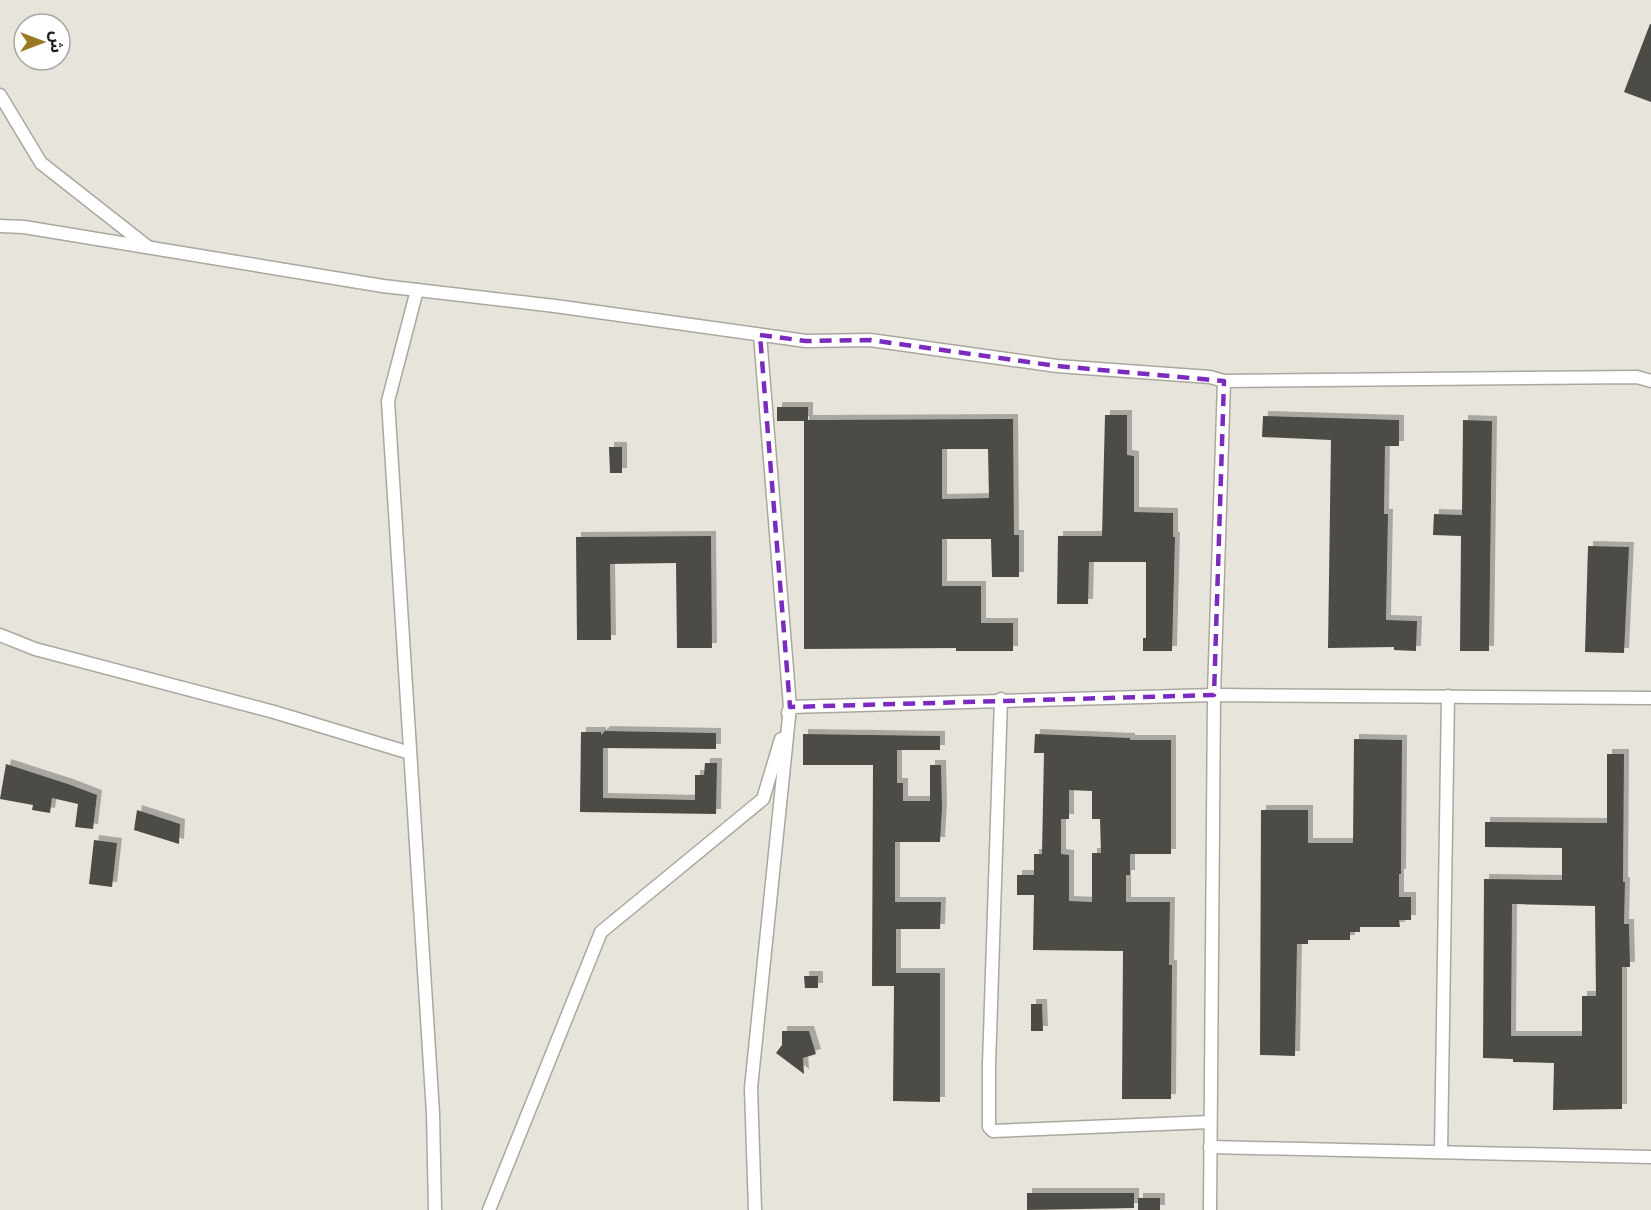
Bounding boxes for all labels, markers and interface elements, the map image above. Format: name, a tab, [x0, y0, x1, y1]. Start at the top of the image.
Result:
north arrow	[12, 12, 72, 72]
text: ش	[47, 31, 66, 53]

